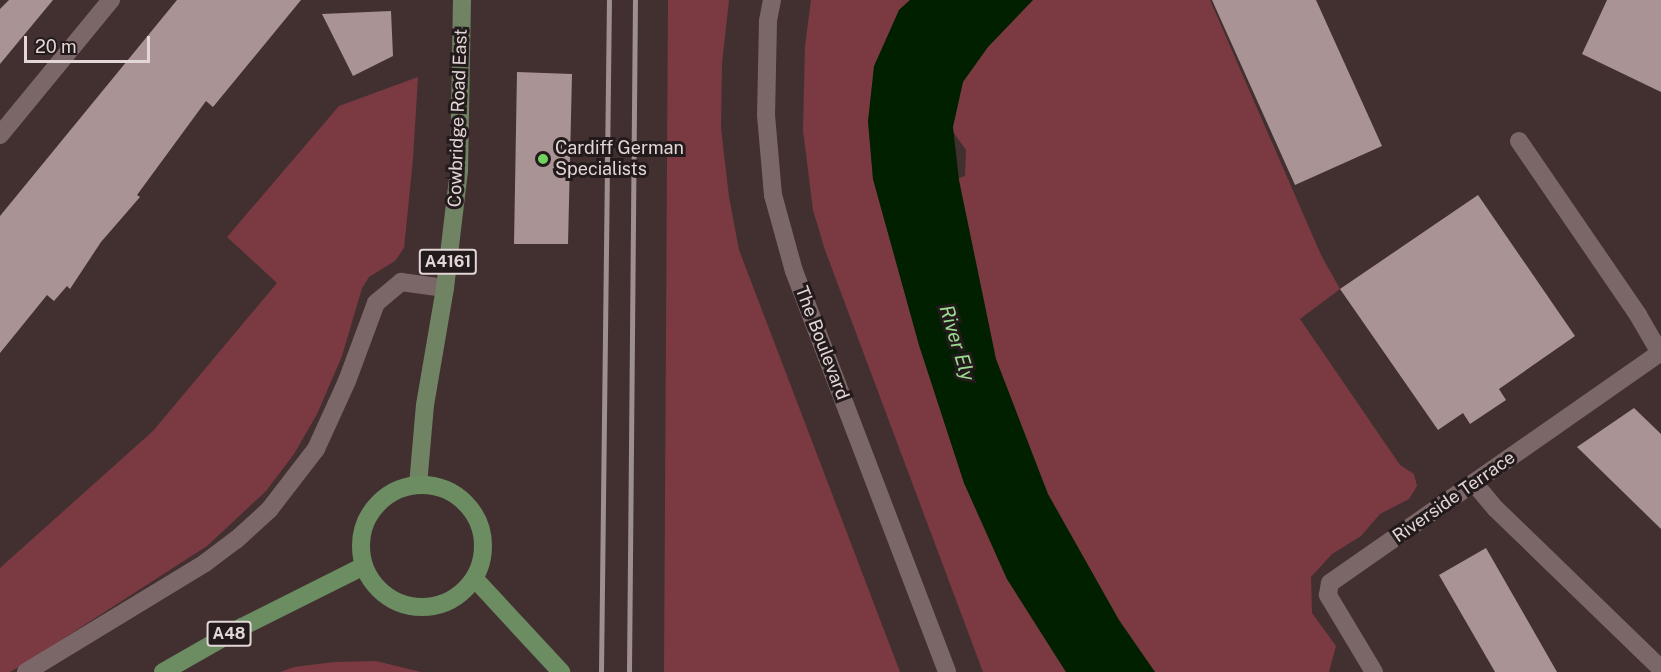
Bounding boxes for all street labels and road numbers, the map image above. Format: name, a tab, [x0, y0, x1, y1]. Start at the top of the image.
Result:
street label: Cowbridge Road East	[444, 28, 472, 208]
road number: A4161	[418, 249, 478, 275]
street label: The Boulevard	[790, 283, 854, 403]
street label: Riverside Terrace	[1389, 447, 1519, 547]
road number: A48	[206, 621, 252, 647]

